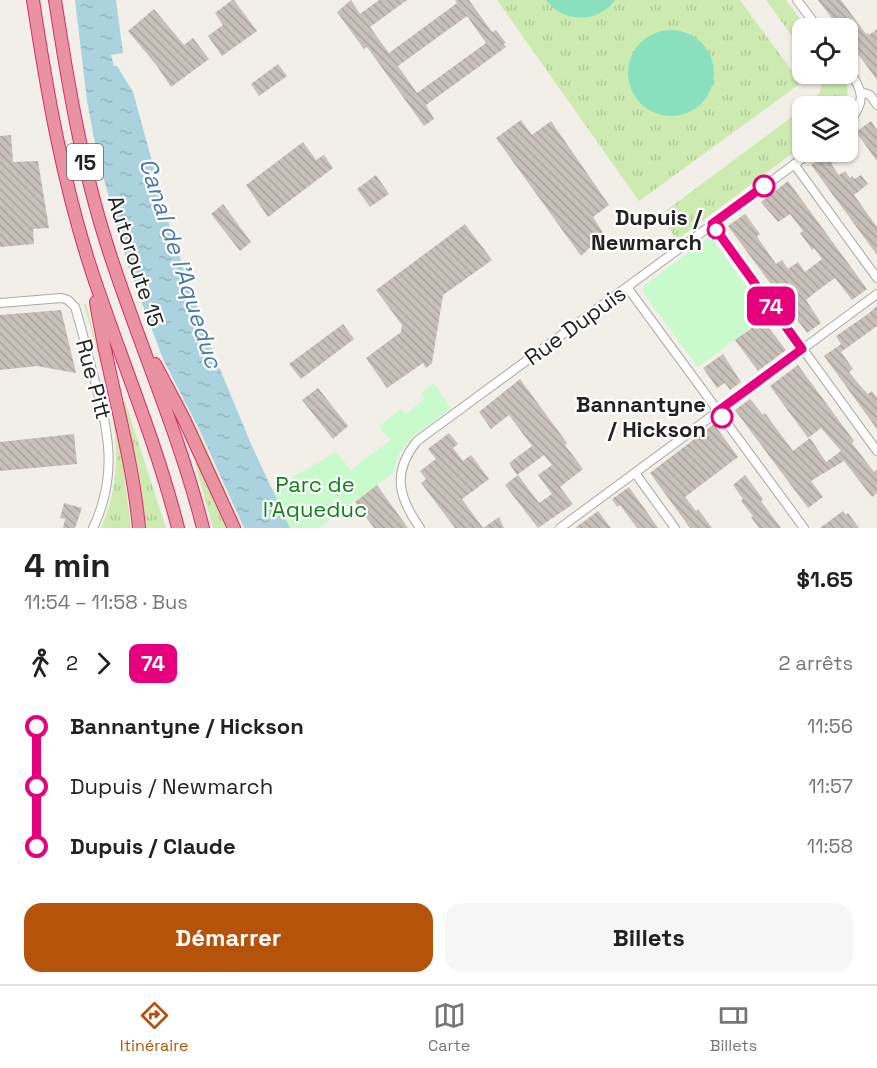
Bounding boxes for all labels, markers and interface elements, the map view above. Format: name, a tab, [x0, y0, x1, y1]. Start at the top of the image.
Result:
map controls	[792, 18, 858, 162]
button: locate	[792, 18, 858, 84]
button: layers	[792, 96, 858, 162]
road number: 15	[67, 144, 103, 180]
water label: Canal de l'Aqueduc	[132, 154, 230, 374]
unlabelled marker	[753, 175, 775, 197]
street label: Autoroute 15	[102, 192, 170, 330]
place label: Dupuis / Newmarch	[591, 203, 702, 256]
marker: Dupuis / Newmarch	[707, 221, 725, 239]
street label: Rue Dupuis	[519, 279, 631, 371]
line badge: 74	[744, 286, 798, 326]
text: 74	[759, 293, 783, 320]
street label: Rue Pitt	[70, 336, 118, 422]
place label: Bannantyne / Hickson	[576, 390, 706, 443]
marker: Bannantyne / Hickson	[711, 406, 733, 428]
park label: Parc de l'Aqueduc	[263, 470, 367, 523]
text: 4 min	[24, 545, 111, 587]
text: $1.65	[797, 565, 853, 593]
text: 11:54 – 11:58 · Bus	[24, 589, 188, 615]
icon: walk	[24, 647, 57, 680]
icon: forward	[87, 647, 120, 680]
text: 2	[66, 650, 78, 676]
text: 74	[141, 650, 165, 677]
text: 2 arrêts	[778, 650, 853, 676]
text: Bannantyne / Hickson	[70, 712, 304, 740]
text: 11:56	[807, 713, 853, 739]
text: Dupuis / Newmarch	[70, 772, 273, 800]
text: 11:57	[808, 773, 853, 799]
text: Dupuis / Claude	[70, 832, 236, 860]
text: 11:58	[807, 833, 853, 859]
button: Démarrer	[24, 903, 433, 972]
button: Billets	[445, 903, 853, 972]
tab: Itinéraire	[120, 999, 188, 1056]
tab: Carte	[428, 999, 470, 1056]
tab: Billets	[710, 999, 757, 1056]

